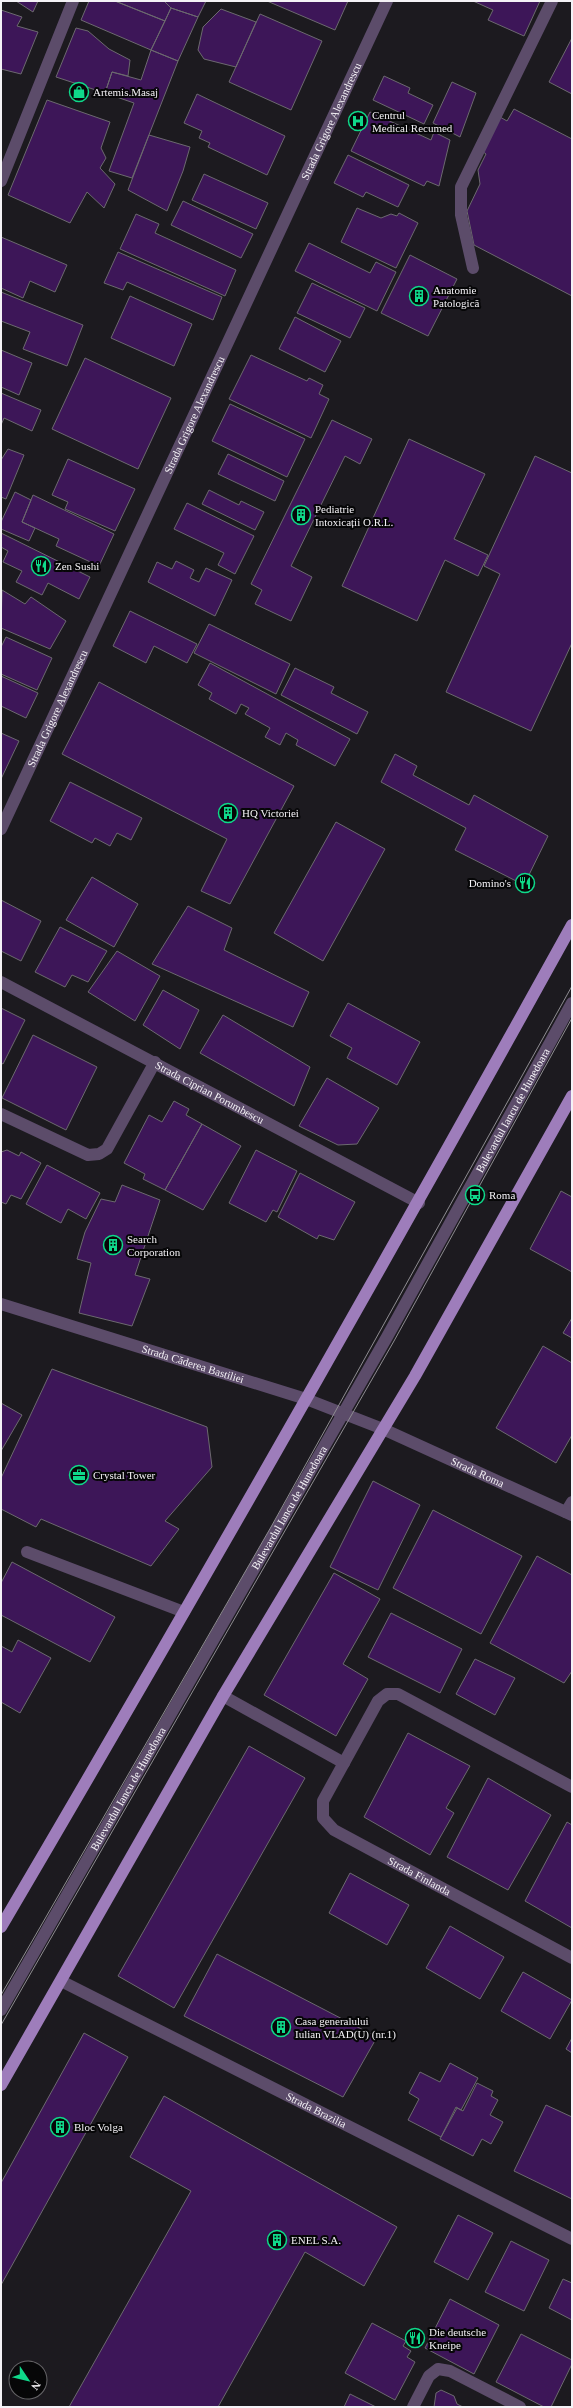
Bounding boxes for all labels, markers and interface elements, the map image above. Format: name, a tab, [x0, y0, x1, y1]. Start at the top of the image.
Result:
street label: Strada Grigore Alexandrescu	[299, 60, 364, 182]
shop icon: Artemis.Masaj	[68, 81, 90, 103]
place label: Artemis.Masaj	[93, 86, 158, 98]
place label: Centrul Medical Recumed	[372, 109, 453, 134]
hospital icon: Centrul Medical Recumed	[347, 110, 369, 132]
place label: Anatomie Patologică	[433, 284, 480, 309]
building icon: Anatomie Patologică	[408, 285, 430, 307]
street label: Strada Grigore Alexandrescu	[162, 354, 227, 475]
place label: Pediatrie Intoxicații O.R.L.	[315, 503, 393, 528]
building icon: Pediatrie Intoxicații O.R.L.	[290, 504, 312, 526]
restaurant icon: Zen Sushi	[30, 555, 52, 577]
place label: Zen Sushi	[55, 560, 99, 572]
street label: Strada Grigore Alexandrescu	[25, 648, 90, 769]
building icon: HQ Victoriei	[217, 802, 239, 824]
place label: HQ Victoriei	[242, 807, 299, 819]
restaurant icon: Domino's	[514, 872, 536, 894]
place label: Domino's	[469, 877, 511, 889]
street label: Bulevardul Iancu de Hunedoara	[473, 1046, 552, 1175]
street label: Strada Ciprian Porumbescu	[153, 1059, 266, 1126]
bus stop icon: Roma	[464, 1184, 486, 1206]
place label: Roma	[489, 1189, 515, 1201]
place label: Search Corporation	[127, 1233, 181, 1258]
building icon: Search Corporation	[102, 1234, 124, 1256]
street label: Strada Căderea Bastiliei	[140, 1342, 246, 1385]
street label: Bulevardul Iancu de Hunedoara	[249, 1444, 329, 1572]
street label: Strada Roma	[449, 1455, 506, 1489]
office icon: Crystal Tower	[68, 1464, 90, 1486]
place label: Crystal Tower	[93, 1469, 156, 1481]
street label: Bulevardul Iancu de Hunedoara	[88, 1725, 168, 1853]
street label: Strada Finlanda	[386, 1854, 453, 1898]
place label: Casa generalului Iulian VLAD(U) (nr.1)	[295, 2015, 396, 2041]
building icon: Casa generalului Iulian VLAD(U) (nr.1)	[270, 2016, 292, 2038]
street label: Strada Brazilia	[284, 2090, 348, 2130]
building icon: Bloc Volga	[49, 2116, 71, 2138]
place label: Bloc Volga	[74, 2121, 123, 2133]
building icon: ENEL S.A.	[266, 2229, 288, 2251]
place label: ENEL S.A.	[291, 2234, 341, 2246]
place label: Die deutsche Kneipe	[429, 2326, 486, 2351]
restaurant icon: Die deutsche Kneipe	[404, 2327, 426, 2349]
north arrow	[8, 2360, 48, 2400]
text: N	[29, 2379, 43, 2392]

